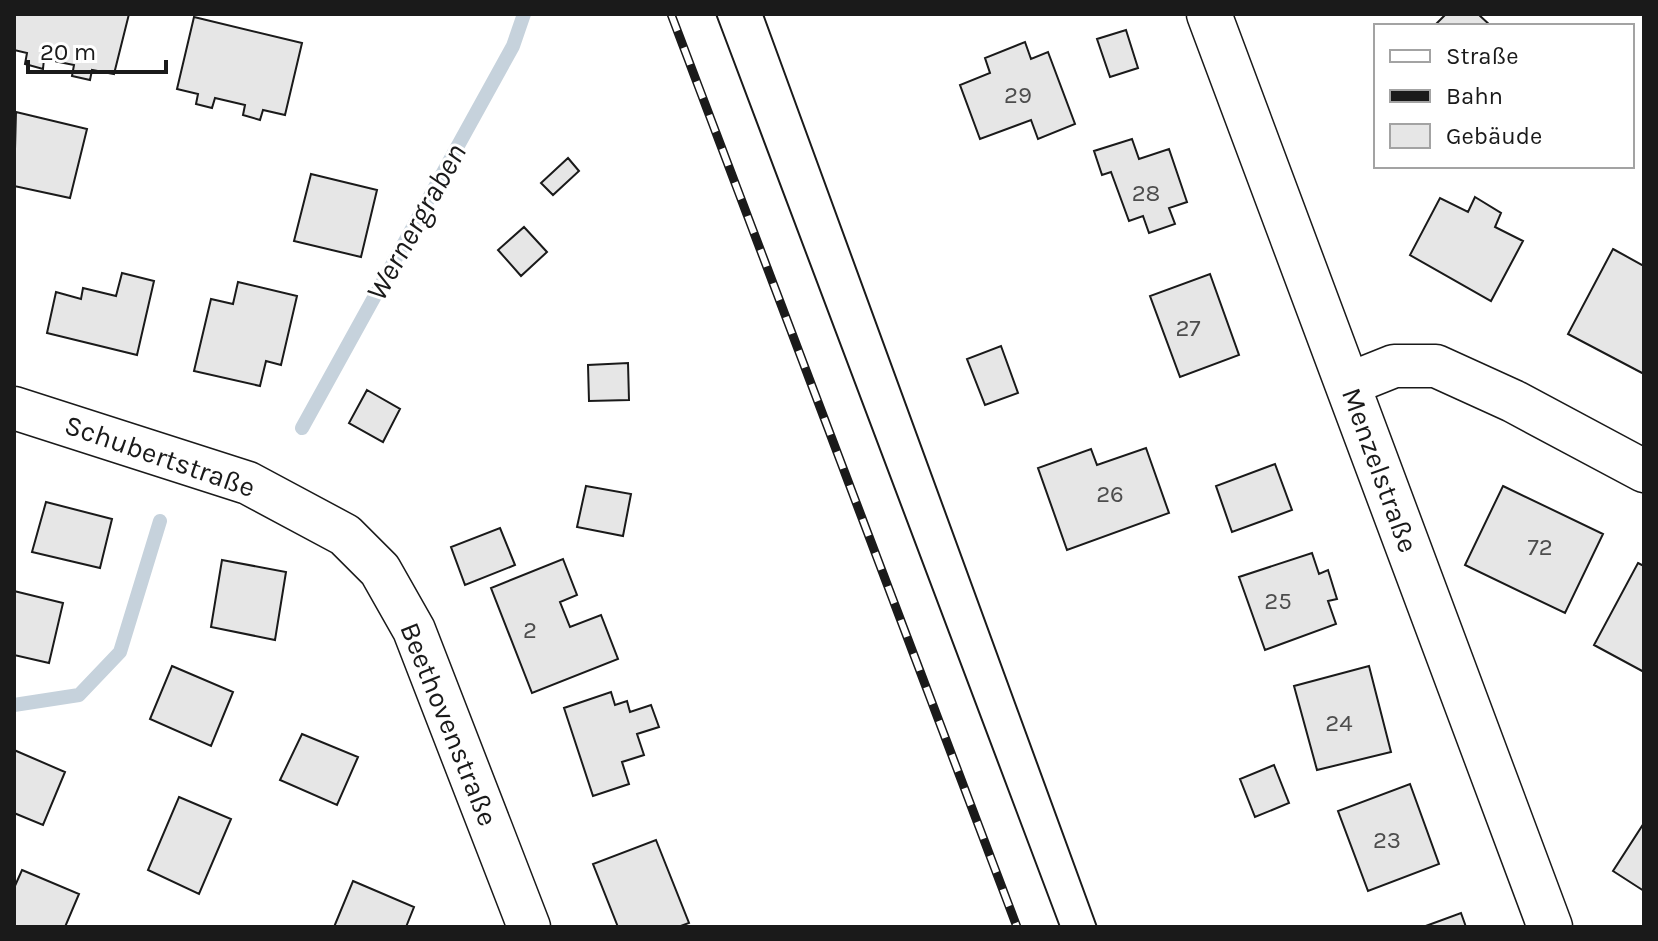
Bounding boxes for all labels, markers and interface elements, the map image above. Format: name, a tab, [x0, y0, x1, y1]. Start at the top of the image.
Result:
scale bar	[28, 24, 166, 74]
legend	[1374, 24, 1634, 168]
text: 20 m	[40, 38, 96, 66]
text: Straße	[1446, 42, 1518, 70]
house number: 29	[1004, 81, 1032, 109]
text: Bahn	[1446, 82, 1503, 110]
text: Gebäude	[1446, 122, 1542, 150]
water label: Wernergraben	[358, 137, 474, 307]
house number: 28	[1132, 179, 1160, 207]
house number: 27	[1175, 314, 1201, 342]
street label: Menzelstraße	[1335, 383, 1425, 557]
street label: Schubertstraße	[60, 408, 260, 504]
house number: 26	[1096, 480, 1124, 508]
house number: 72	[1527, 533, 1553, 561]
house number: 25	[1264, 587, 1292, 615]
house number: 2	[523, 616, 537, 644]
street label: Beethovenstraße	[393, 617, 505, 831]
house number: 24	[1325, 709, 1353, 737]
house number: 23	[1373, 826, 1401, 854]

